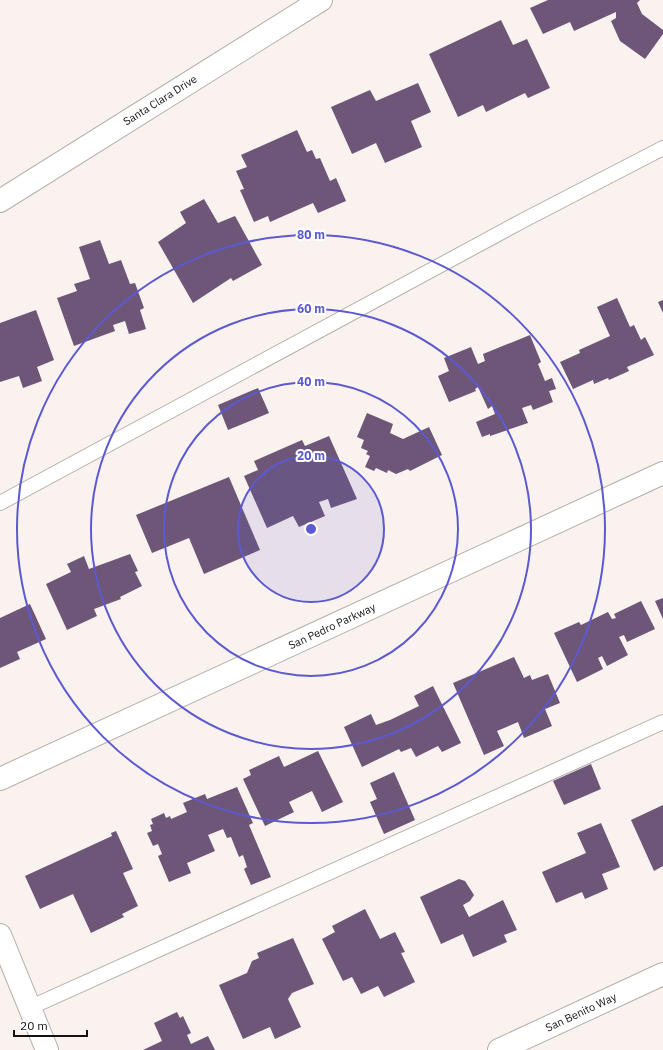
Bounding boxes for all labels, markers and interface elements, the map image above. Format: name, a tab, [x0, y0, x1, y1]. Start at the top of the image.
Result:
street label: Santa Clara Drive	[120, 72, 200, 128]
text: 80 m	[297, 227, 325, 242]
text: 60 m	[297, 301, 325, 316]
text: 40 m	[297, 374, 325, 389]
text: 20 m	[297, 448, 325, 463]
centre of rings	[304, 522, 318, 536]
street label: San Pedro Parkway	[286, 599, 378, 652]
street label: San Benito Way	[543, 989, 619, 1035]
scale bar	[14, 1012, 87, 1038]
text: 20 m	[20, 1018, 48, 1033]

